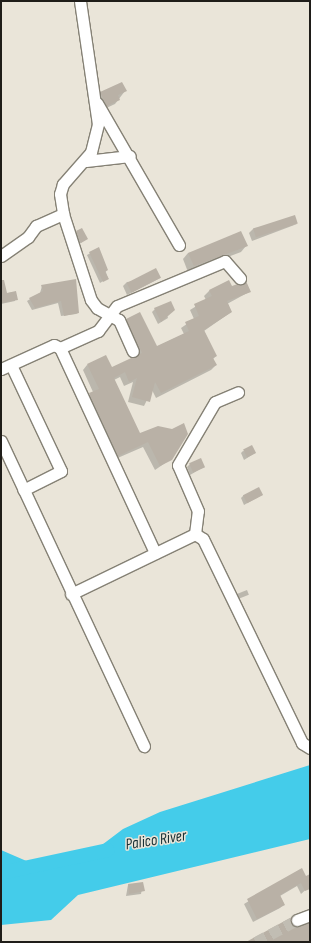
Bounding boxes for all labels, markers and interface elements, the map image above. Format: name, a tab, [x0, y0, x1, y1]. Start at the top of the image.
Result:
water label: Palico River	[124, 827, 188, 855]

